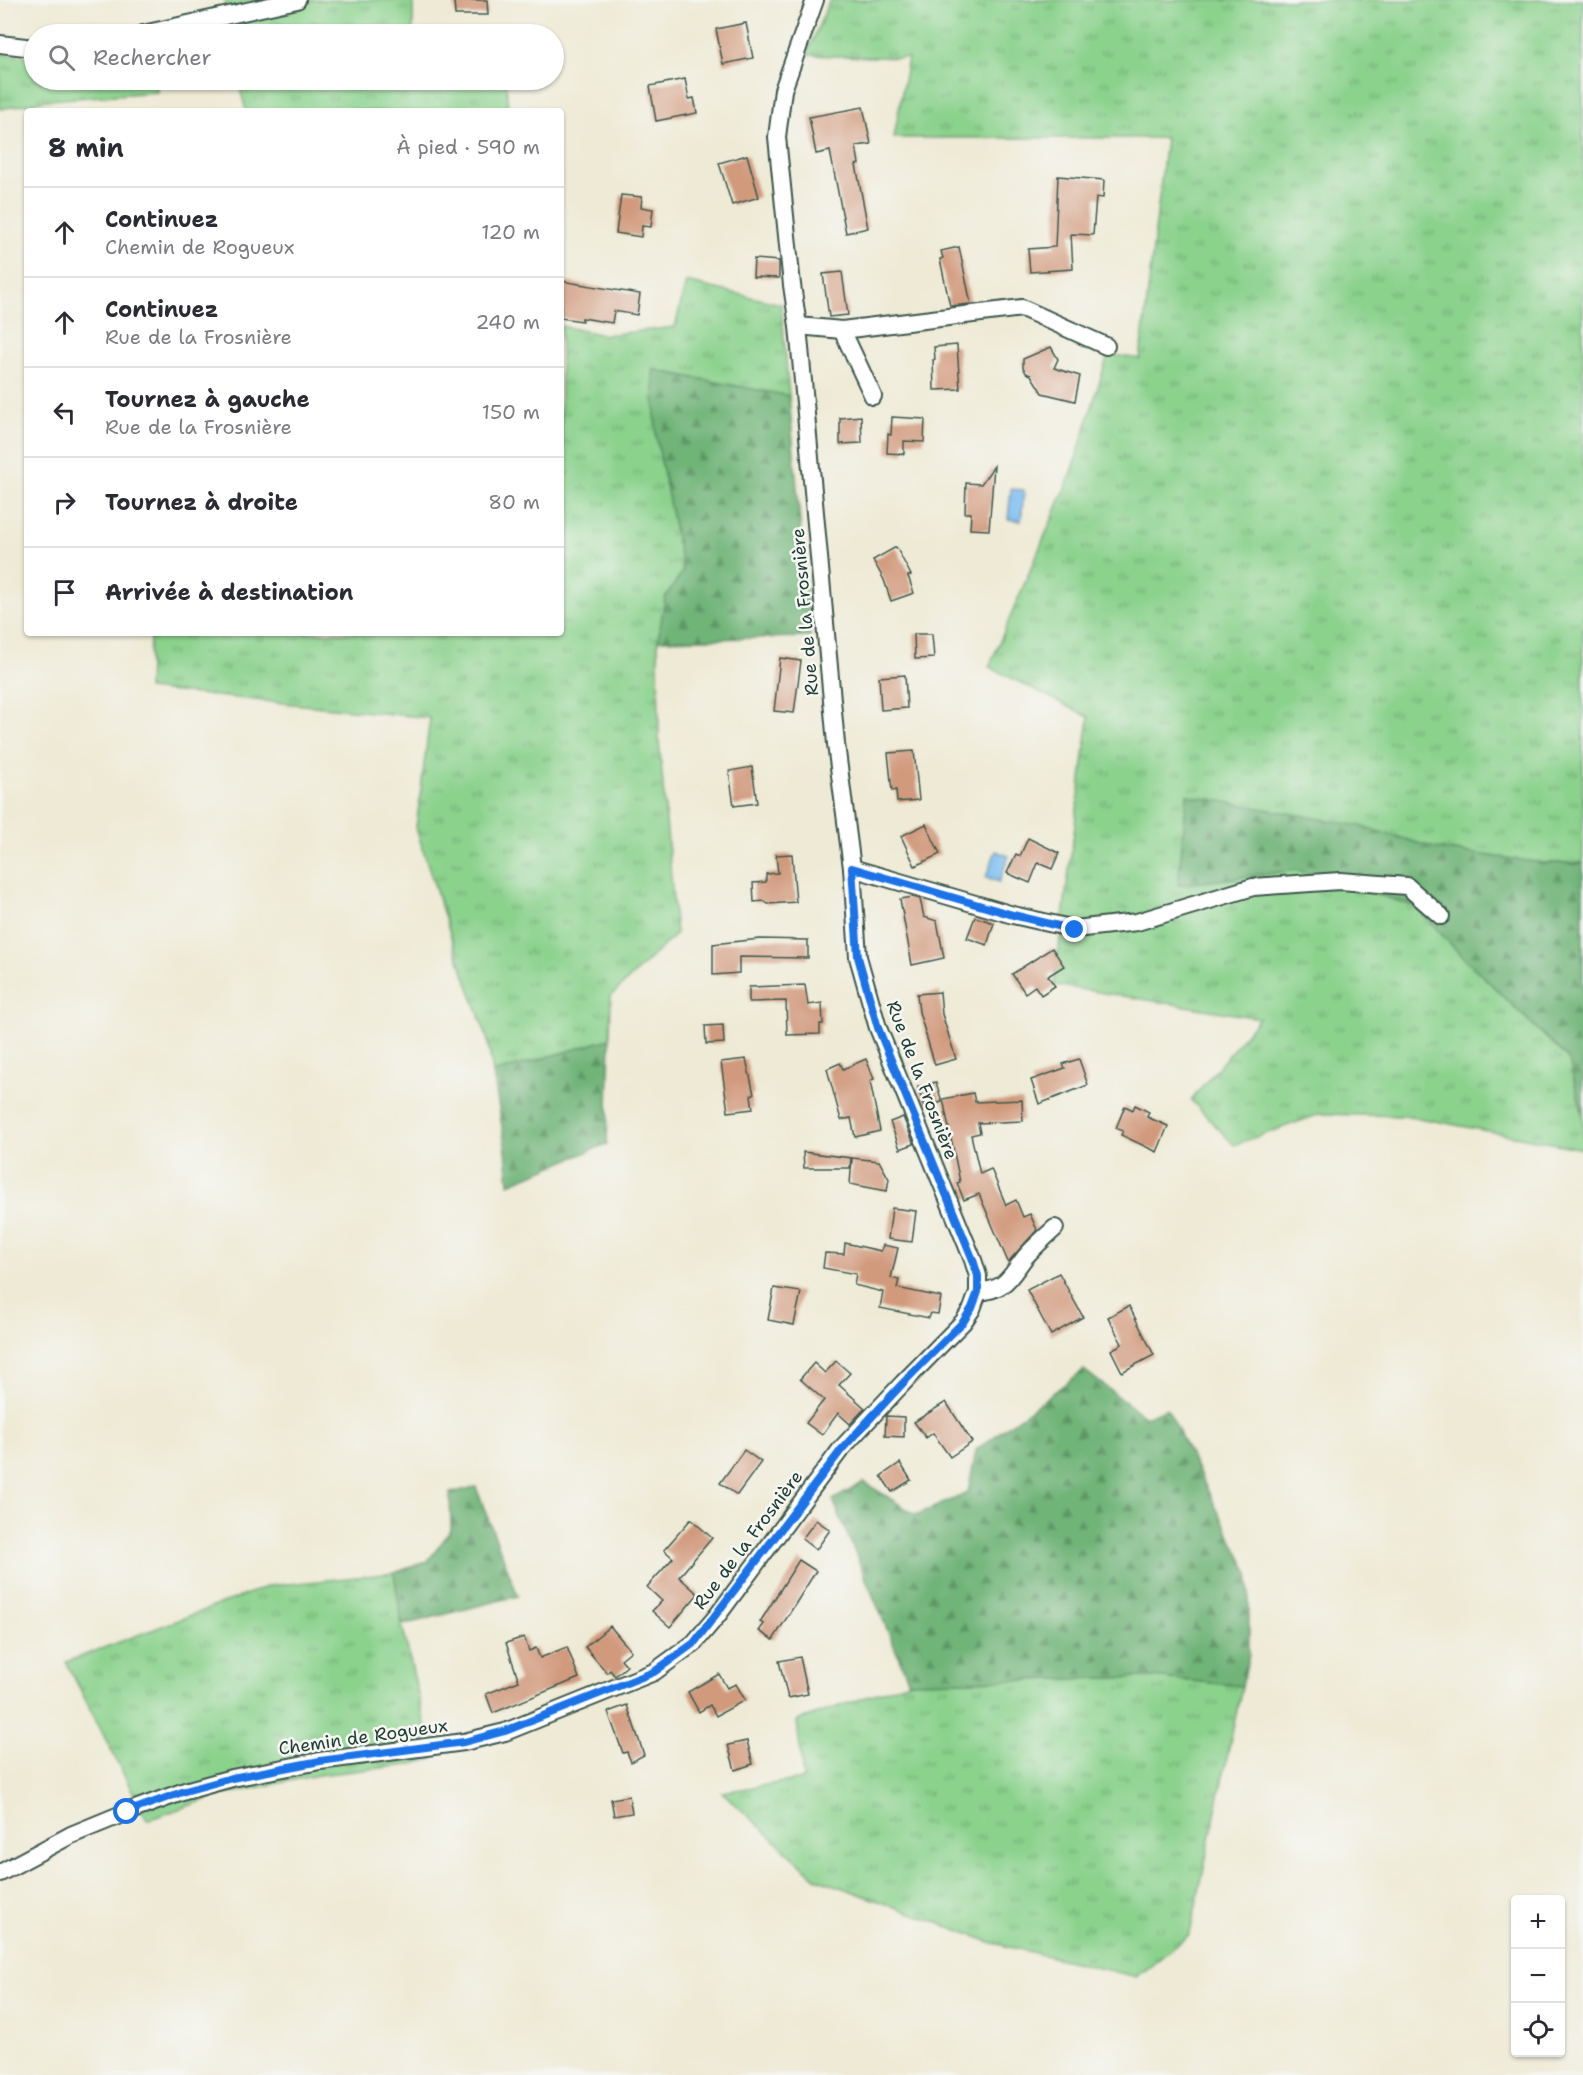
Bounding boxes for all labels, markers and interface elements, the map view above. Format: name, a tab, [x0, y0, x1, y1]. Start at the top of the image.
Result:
search box	[24, 24, 564, 90]
icon: search	[45, 41, 78, 74]
text: Rechercher	[93, 43, 212, 72]
text: 8 min	[48, 130, 124, 165]
text: À pied · 590 m	[396, 134, 540, 160]
text: Continuez	[105, 205, 218, 234]
icon: ahead	[48, 216, 81, 249]
text: 120 m	[481, 219, 540, 245]
text: Chemin de Rogueux	[105, 234, 295, 260]
text: Continuez	[105, 295, 218, 324]
icon: ahead	[48, 306, 81, 339]
text: 240 m	[475, 309, 540, 335]
text: Rue de la Frosnière	[105, 324, 292, 350]
text: Tournez à gauche	[105, 385, 310, 414]
icon: left	[48, 396, 81, 429]
text: 150 m	[482, 399, 540, 425]
text: Rue de la Frosnière	[105, 414, 292, 440]
icon: right	[48, 486, 81, 519]
text: Tournez à droite	[105, 488, 298, 517]
text: 80 m	[488, 489, 540, 515]
street label: Rue de la Frosnière	[786, 527, 824, 697]
icon: arrive	[48, 576, 81, 609]
text: Arrivée à destination	[105, 578, 353, 607]
route end	[1061, 916, 1087, 942]
street label: Rue de la Frosnière	[881, 997, 963, 1163]
street label: Rue de la Frosnière	[688, 1466, 808, 1614]
street label: Chemin de Rogueux	[277, 1713, 449, 1761]
route start	[113, 1798, 139, 1824]
map controls	[1511, 1895, 1565, 2057]
button: +	[1511, 1895, 1565, 1949]
button: −	[1511, 1949, 1565, 2003]
button: locate	[1511, 2003, 1565, 2057]

